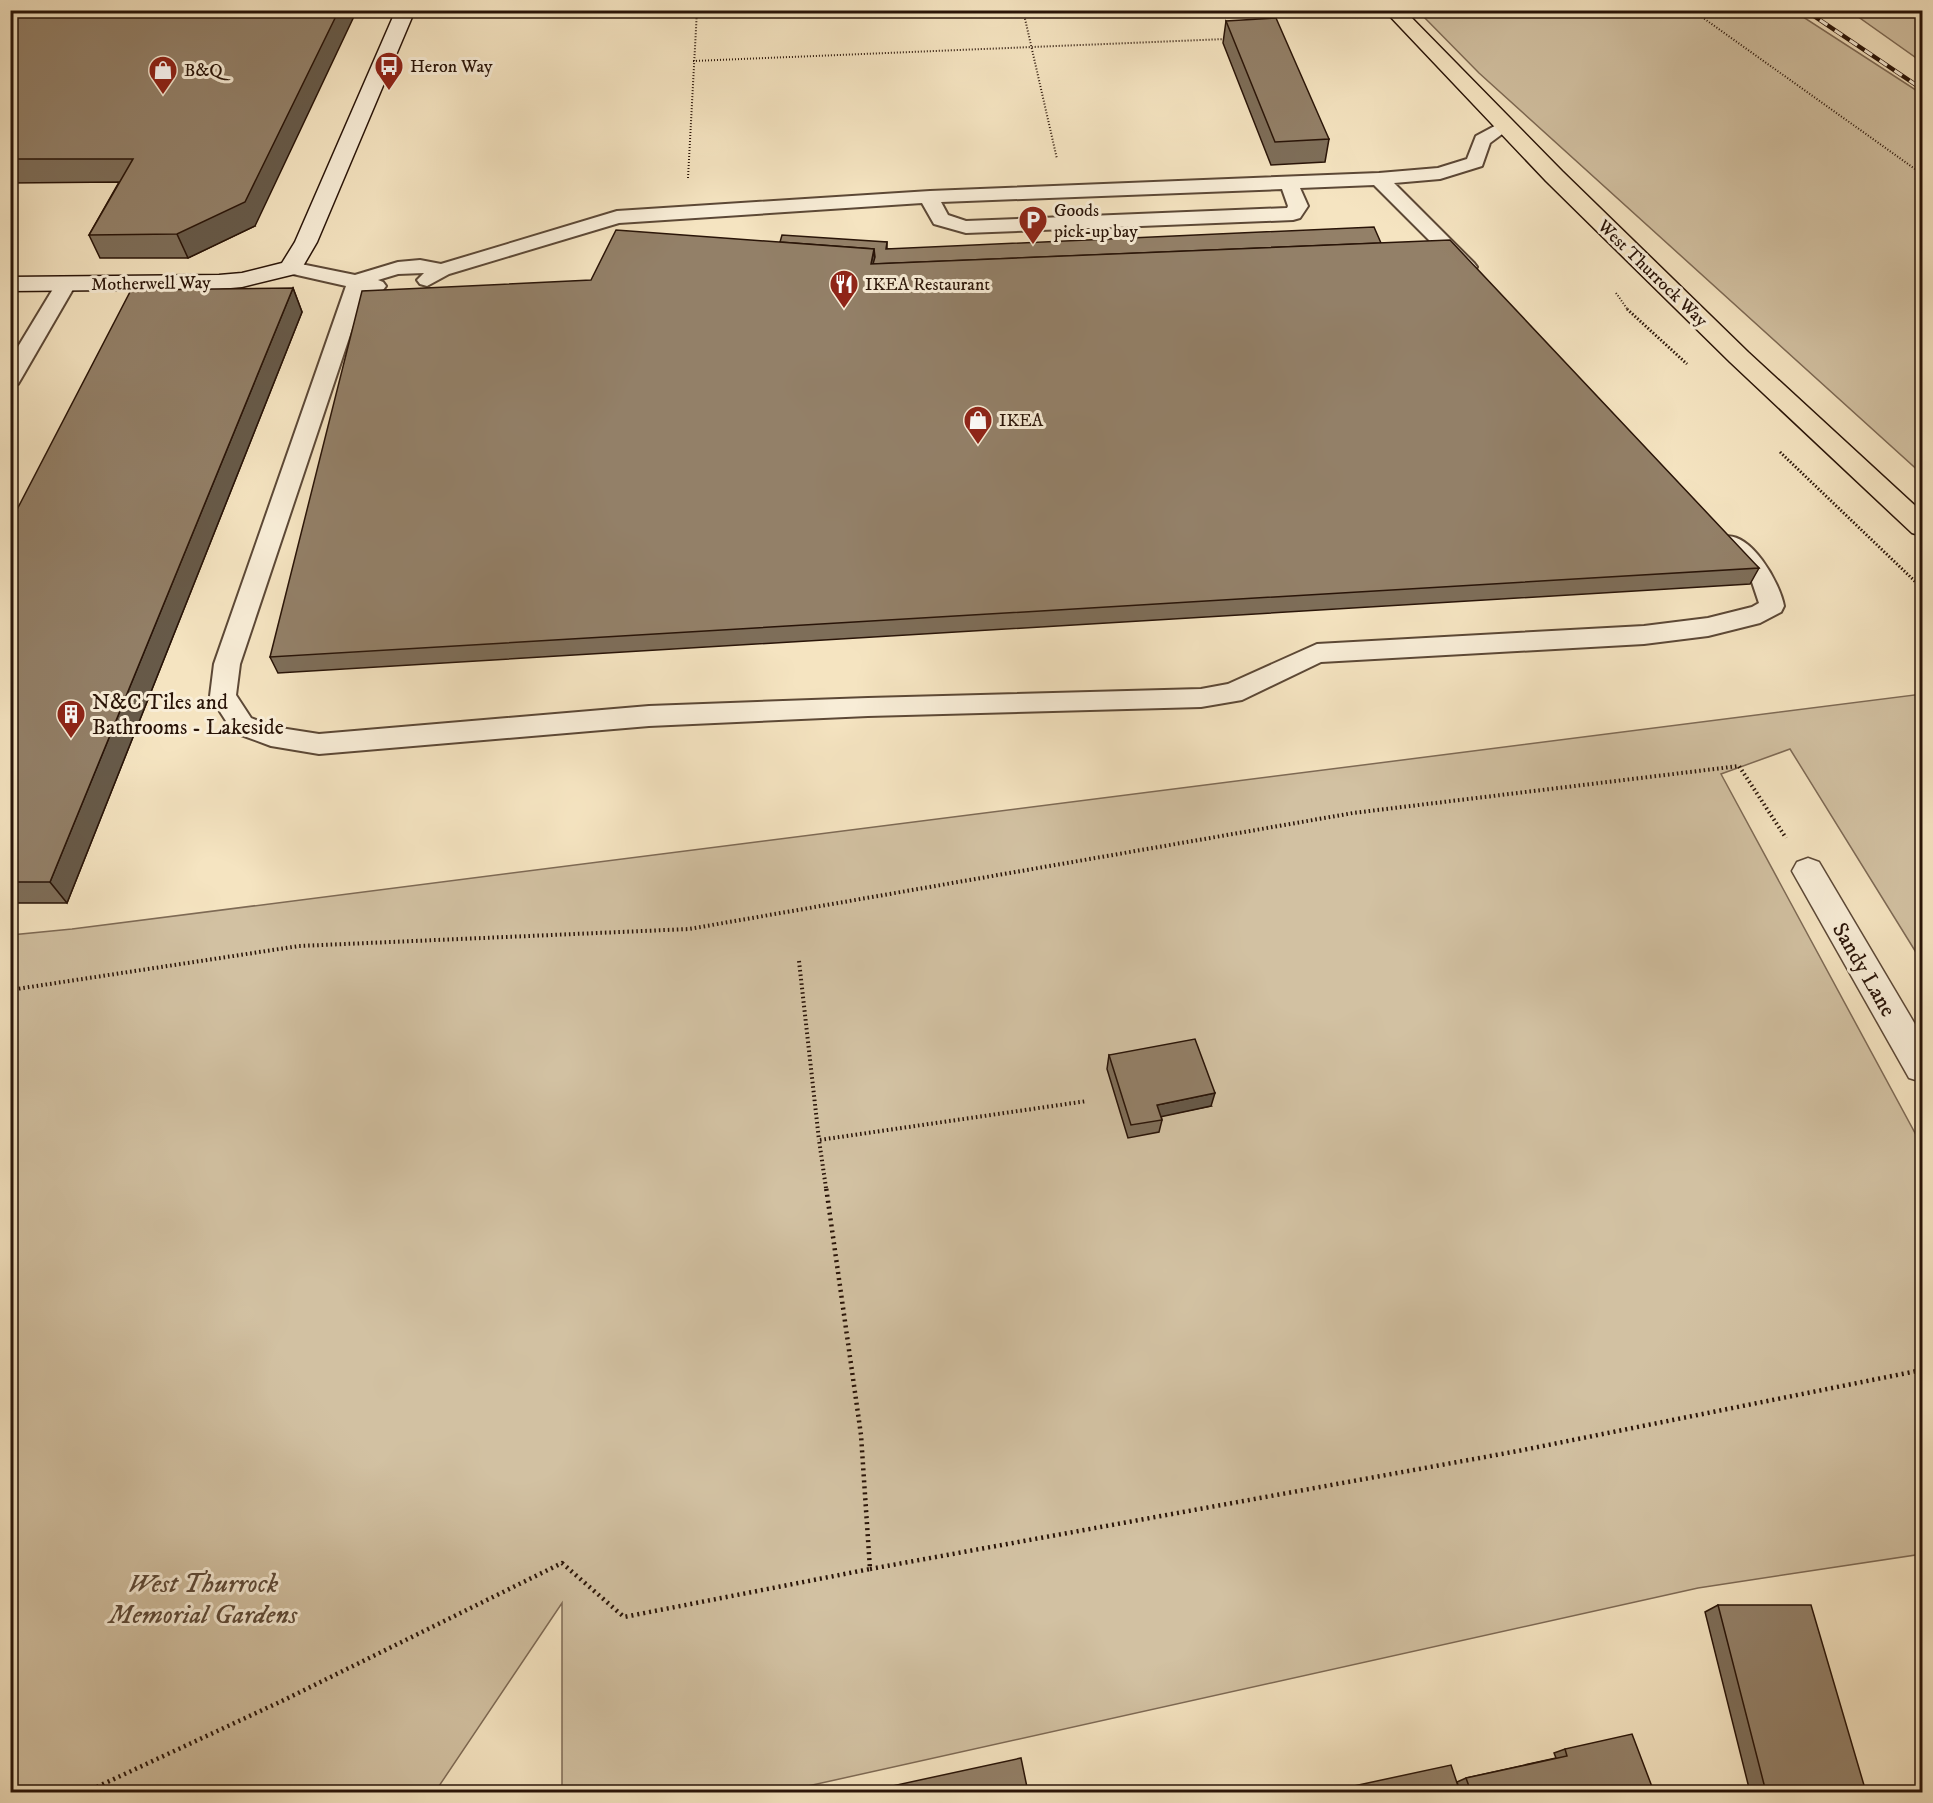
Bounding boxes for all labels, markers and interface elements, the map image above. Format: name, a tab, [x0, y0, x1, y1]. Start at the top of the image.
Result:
bus stop icon: Heron Way	[373, 50, 405, 92]
shop icon: B&Q	[147, 54, 179, 96]
place label: Heron Way	[410, 56, 493, 78]
place label: B&Q	[184, 60, 231, 82]
place label: Goods pick-up bay	[1053, 200, 1138, 243]
parking icon: Goods pick-up bay	[1017, 204, 1049, 246]
street label: West Thurrock Way	[1592, 215, 1712, 332]
restaurant icon: IKEA Restaurant	[828, 268, 860, 310]
street label: Motherwell Way	[91, 272, 211, 296]
place label: IKEA Restaurant	[865, 274, 990, 296]
shop icon: IKEA	[962, 404, 994, 446]
place label: IKEA	[999, 410, 1044, 432]
place label: N&C Tiles and Bathrooms - Lakeside	[92, 689, 284, 741]
building icon: N&C Tiles and Bathrooms - Lakeside	[55, 698, 87, 740]
street label: Sandy Lane	[1826, 918, 1901, 1022]
park label: West Thurrock Memorial Gardens	[107, 1567, 298, 1632]

